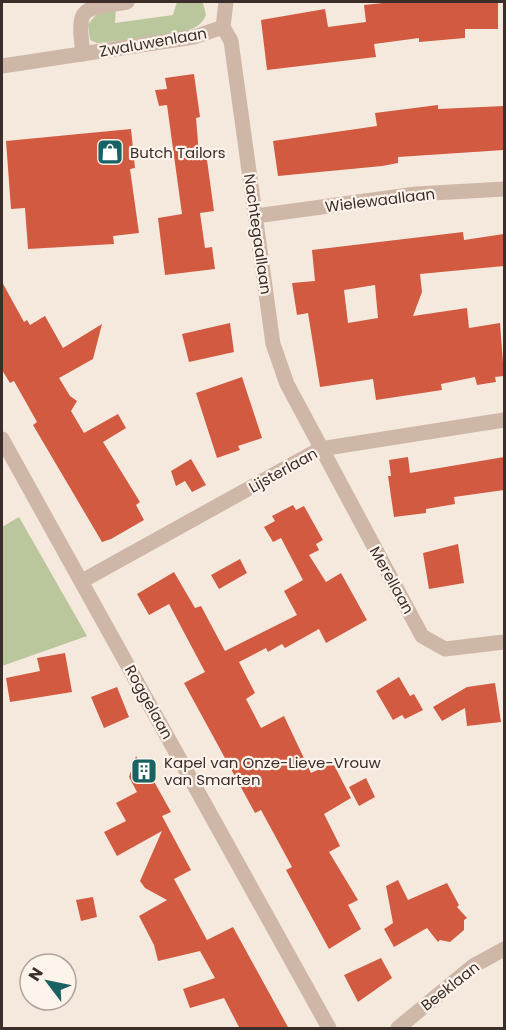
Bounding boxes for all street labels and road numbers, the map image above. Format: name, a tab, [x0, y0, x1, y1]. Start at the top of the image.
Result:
street label: Zwaluwenlaan	[98, 22, 208, 62]
street label: Nachtegaallaan	[239, 172, 277, 296]
street label: Wielewaallaan	[324, 183, 436, 217]
street label: Lijsterlaan	[245, 442, 321, 498]
street label: Merellaan	[365, 542, 419, 618]
street label: Roggelaan	[120, 661, 178, 743]
street label: Beeklaan	[416, 956, 484, 1016]

